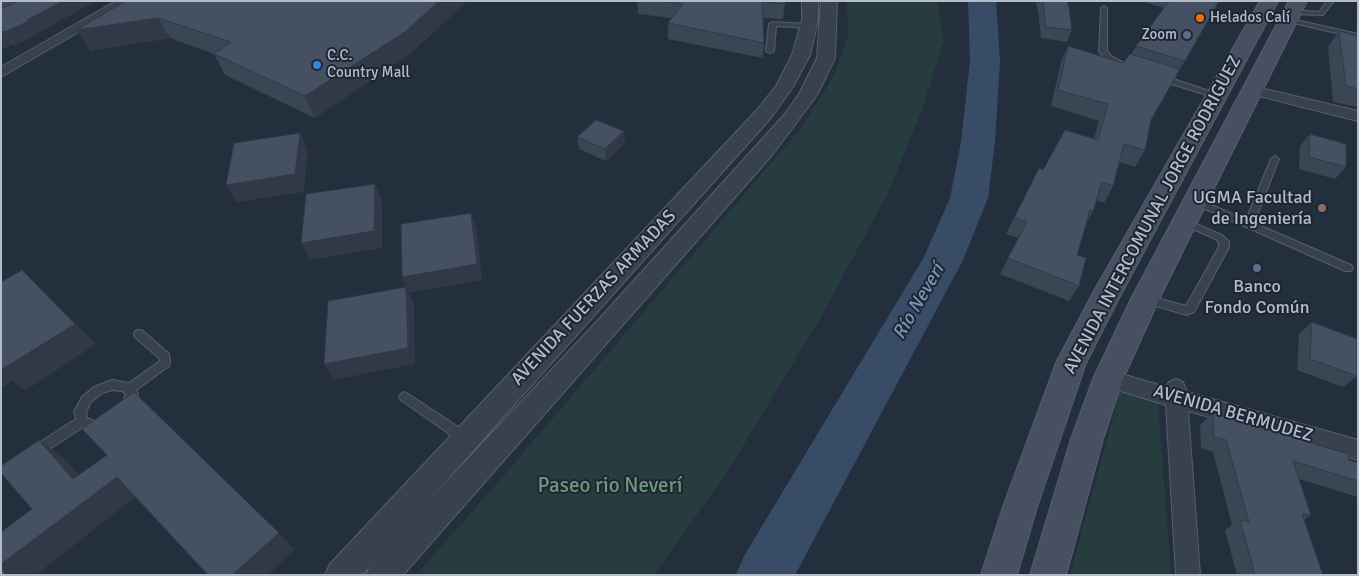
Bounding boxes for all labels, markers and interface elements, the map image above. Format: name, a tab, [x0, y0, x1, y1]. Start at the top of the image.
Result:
place label: Helados Calí	[1210, 9, 1290, 27]
marker: Helados Calí	[1194, 12, 1206, 24]
place label: Zoom	[1141, 26, 1177, 44]
marker: Zoom	[1181, 29, 1193, 41]
place label: C.C. Country Mall	[327, 47, 410, 82]
street label: AVENIDA INTERCOMUNAL JORGE RODRIGUEZ	[1060, 52, 1246, 378]
marker: C.C. Country Mall	[311, 59, 323, 71]
place label: UGMA Facultad de Ingeniería	[1193, 187, 1312, 230]
marker: UGMA Facultad de Ingeniería	[1316, 202, 1328, 214]
street label: AVENIDA FUERZAS ARMADAS	[507, 206, 681, 390]
water label: Río Neverí	[888, 260, 950, 344]
marker: Banco Fondo Común	[1251, 262, 1263, 274]
place label: Banco Fondo Común	[1204, 276, 1310, 318]
street label: AVENIDA BERMUDEZ	[1151, 381, 1315, 447]
park label: Paseo rio Neverí	[538, 473, 682, 499]

